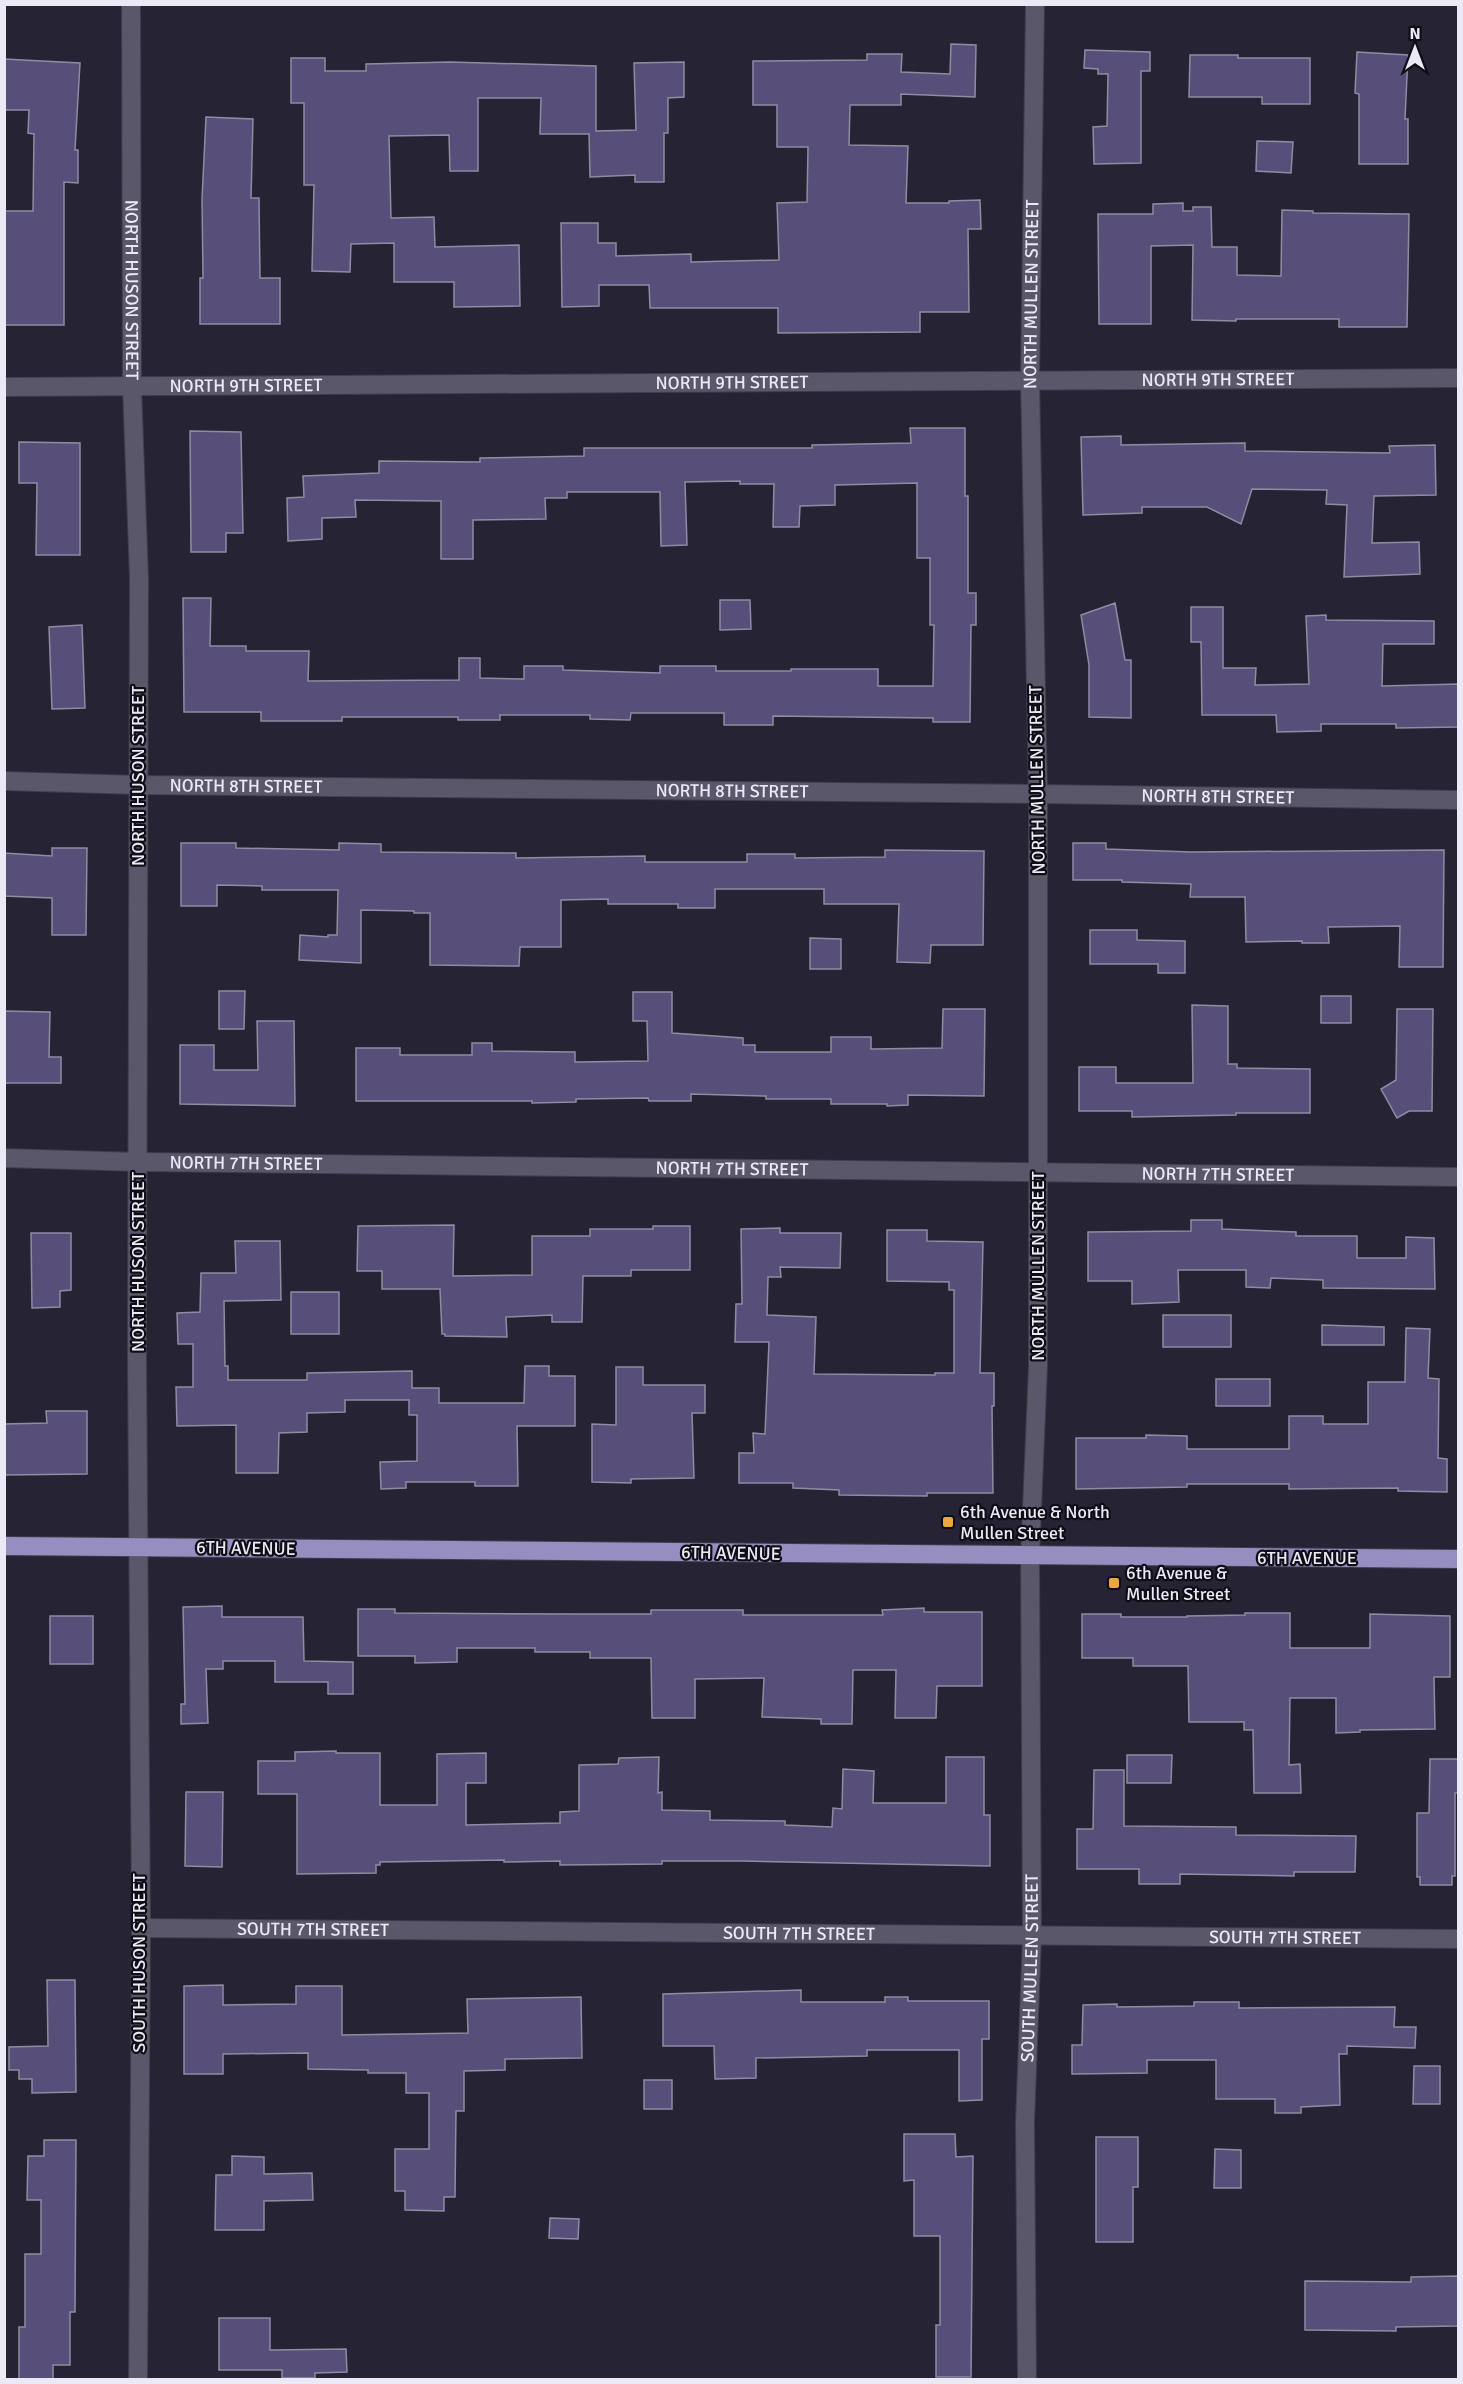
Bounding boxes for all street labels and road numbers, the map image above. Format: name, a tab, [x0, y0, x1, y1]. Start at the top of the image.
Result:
street label: NORTH MULLEN STREET	[1019, 199, 1043, 389]
street label: NORTH HUSON STREET	[121, 200, 143, 380]
street label: NORTH 9TH STREET	[1141, 368, 1295, 391]
street label: NORTH 9TH STREET	[655, 371, 809, 394]
street label: NORTH 9TH STREET	[169, 374, 323, 397]
street label: NORTH MULLEN STREET	[1024, 685, 1050, 875]
street label: NORTH HUSON STREET	[127, 686, 149, 866]
street label: NORTH 8TH STREET	[169, 774, 323, 798]
street label: NORTH 8TH STREET	[655, 779, 809, 803]
street label: NORTH 8TH STREET	[1141, 784, 1295, 809]
street label: NORTH 7TH STREET	[169, 1151, 323, 1175]
street label: NORTH 7TH STREET	[655, 1157, 809, 1181]
street label: NORTH 7TH STREET	[1141, 1162, 1295, 1186]
street label: NORTH MULLEN STREET	[1027, 1171, 1049, 1361]
street label: NORTH HUSON STREET	[127, 1172, 149, 1352]
street label: 6TH AVENUE	[196, 1536, 296, 1560]
street label: 6TH AVENUE	[681, 1541, 781, 1565]
street label: 6TH AVENUE	[1257, 1547, 1357, 1569]
street label: SOUTH HUSON STREET	[128, 1873, 150, 2053]
street label: SOUTH MULLEN STREET	[1016, 1874, 1043, 2063]
street label: SOUTH 7TH STREET	[237, 1918, 389, 1941]
street label: SOUTH 7TH STREET	[723, 1922, 875, 1945]
street label: SOUTH 7TH STREET	[1209, 1926, 1361, 1949]

